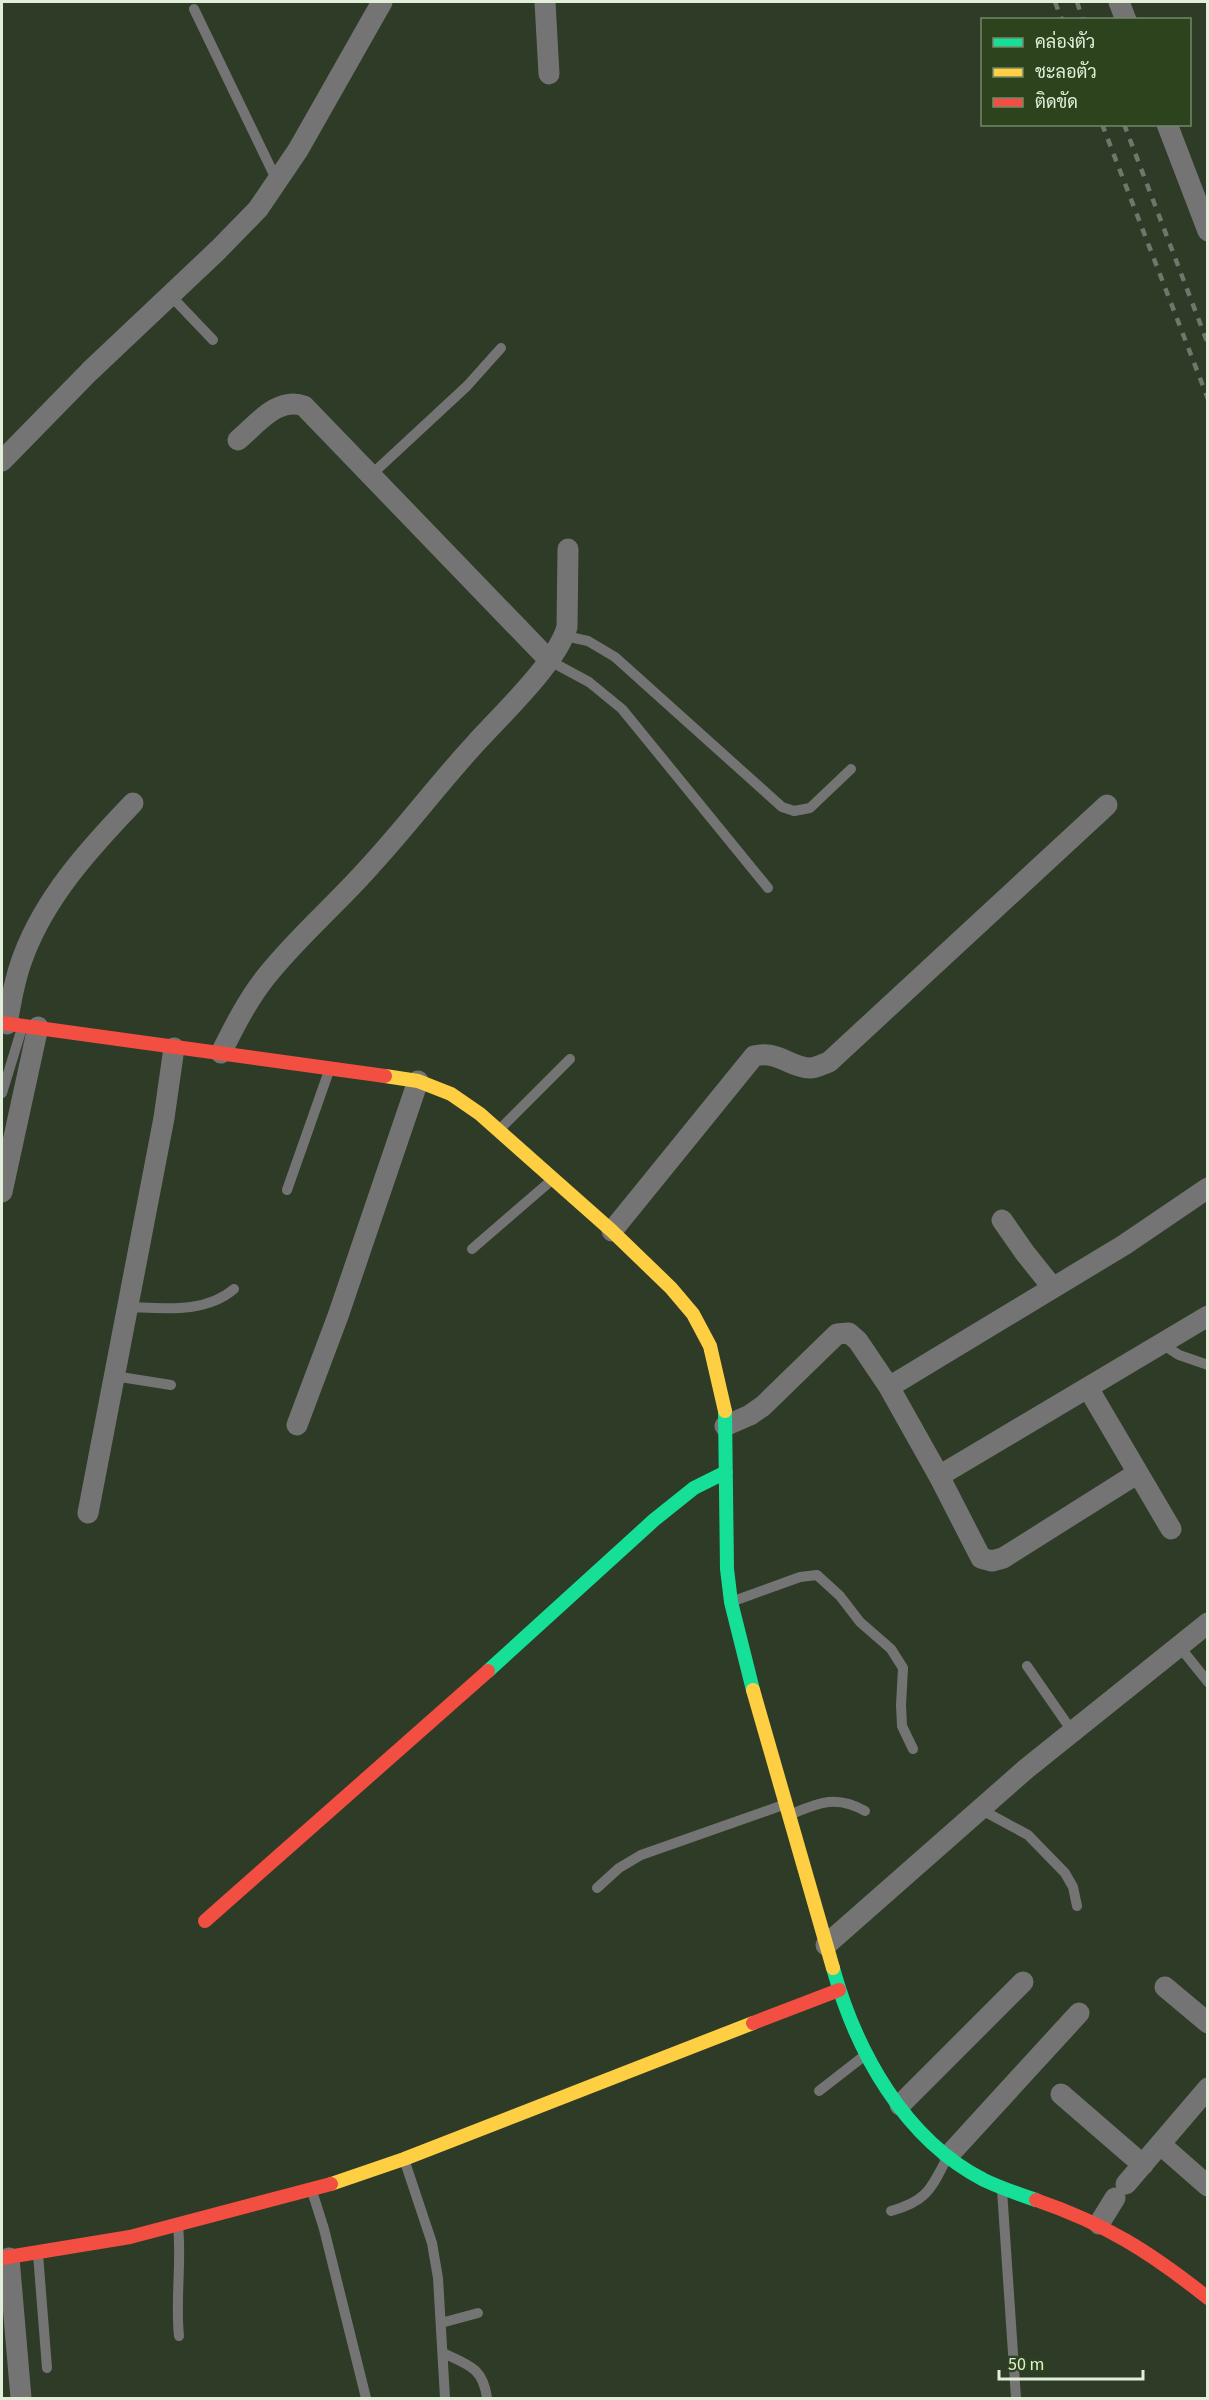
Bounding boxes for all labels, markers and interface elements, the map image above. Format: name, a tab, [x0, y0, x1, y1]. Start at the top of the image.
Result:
legend	[981, 18, 1191, 126]
text: คล่องตัว	[1035, 30, 1095, 55]
text: ชะลอตัว	[1035, 60, 1097, 85]
text: ติดขัด	[1035, 90, 1078, 115]
scale bar	[999, 2343, 1143, 2381]
text: 50 m	[1008, 2352, 1044, 2377]

